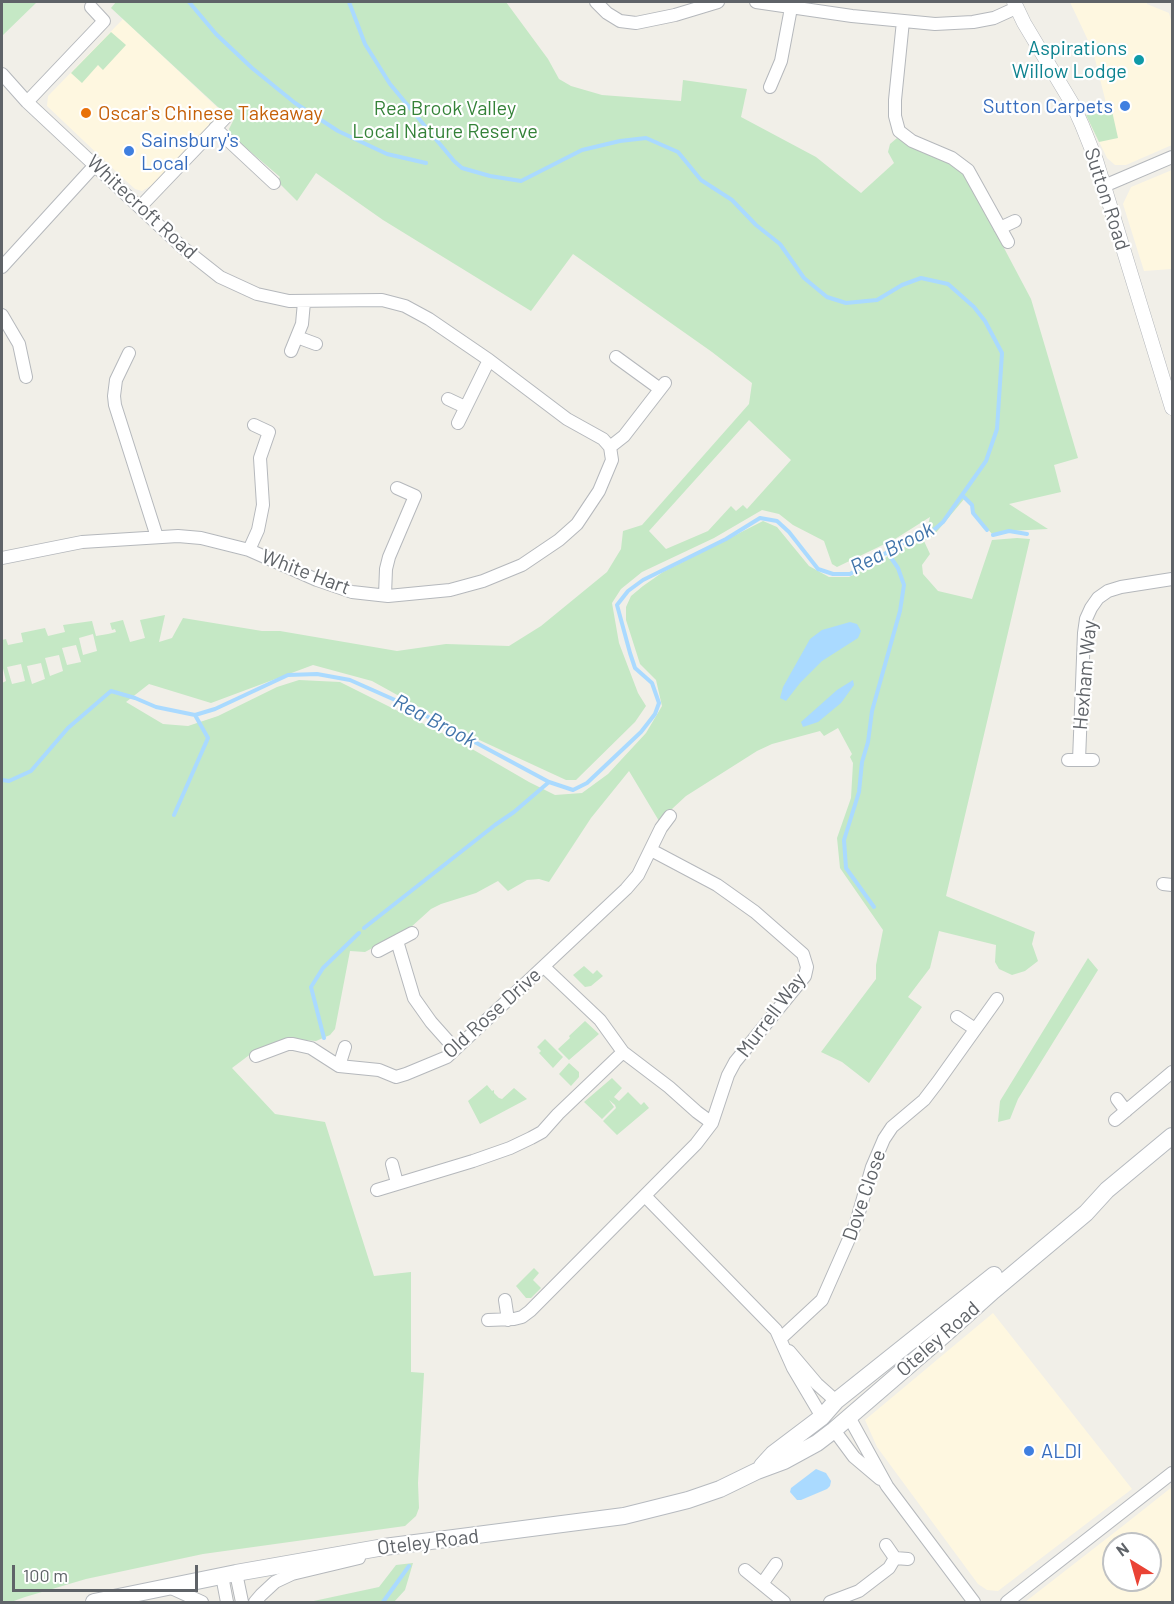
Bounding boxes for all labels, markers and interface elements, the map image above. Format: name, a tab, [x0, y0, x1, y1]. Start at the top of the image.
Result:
place label: Aspirations Willow Lodge	[1012, 36, 1127, 83]
marker: Aspirations Willow Lodge	[1132, 53, 1146, 67]
place label: Sutton Carpets	[983, 94, 1113, 118]
park label: Rea Brook Valley Local Nature Reserve	[352, 96, 538, 143]
marker: Sutton Carpets	[1118, 99, 1132, 113]
place label: Oscar's Chinese Takeaway	[98, 101, 323, 125]
marker: Oscar's Chinese Takeaway	[79, 106, 93, 120]
place label: Sainsbury's Local	[141, 128, 239, 175]
marker: Sainsbury's Local	[122, 144, 136, 158]
street label: Sutton Road	[1079, 145, 1135, 253]
street label: Whitecroft Road	[82, 150, 202, 264]
water label: Rea Brook	[846, 516, 938, 580]
street label: White Hart	[258, 544, 354, 600]
street label: Hexham Way	[1068, 619, 1102, 731]
water label: Rea Brook	[389, 689, 481, 753]
street label: Old Rose Drive	[438, 963, 546, 1063]
street label: Murrell Way	[732, 968, 810, 1062]
street label: Dove Close	[837, 1146, 891, 1244]
street label: Oteley Road	[891, 1296, 985, 1382]
place label: ALDI	[1041, 1439, 1082, 1463]
marker: ALDI	[1022, 1444, 1036, 1458]
street label: Oteley Road	[376, 1524, 480, 1560]
north arrow	[1102, 1532, 1162, 1592]
text: N	[1112, 1538, 1132, 1560]
scale bar	[15, 1553, 201, 1591]
text: 100 m	[23, 1564, 68, 1586]

